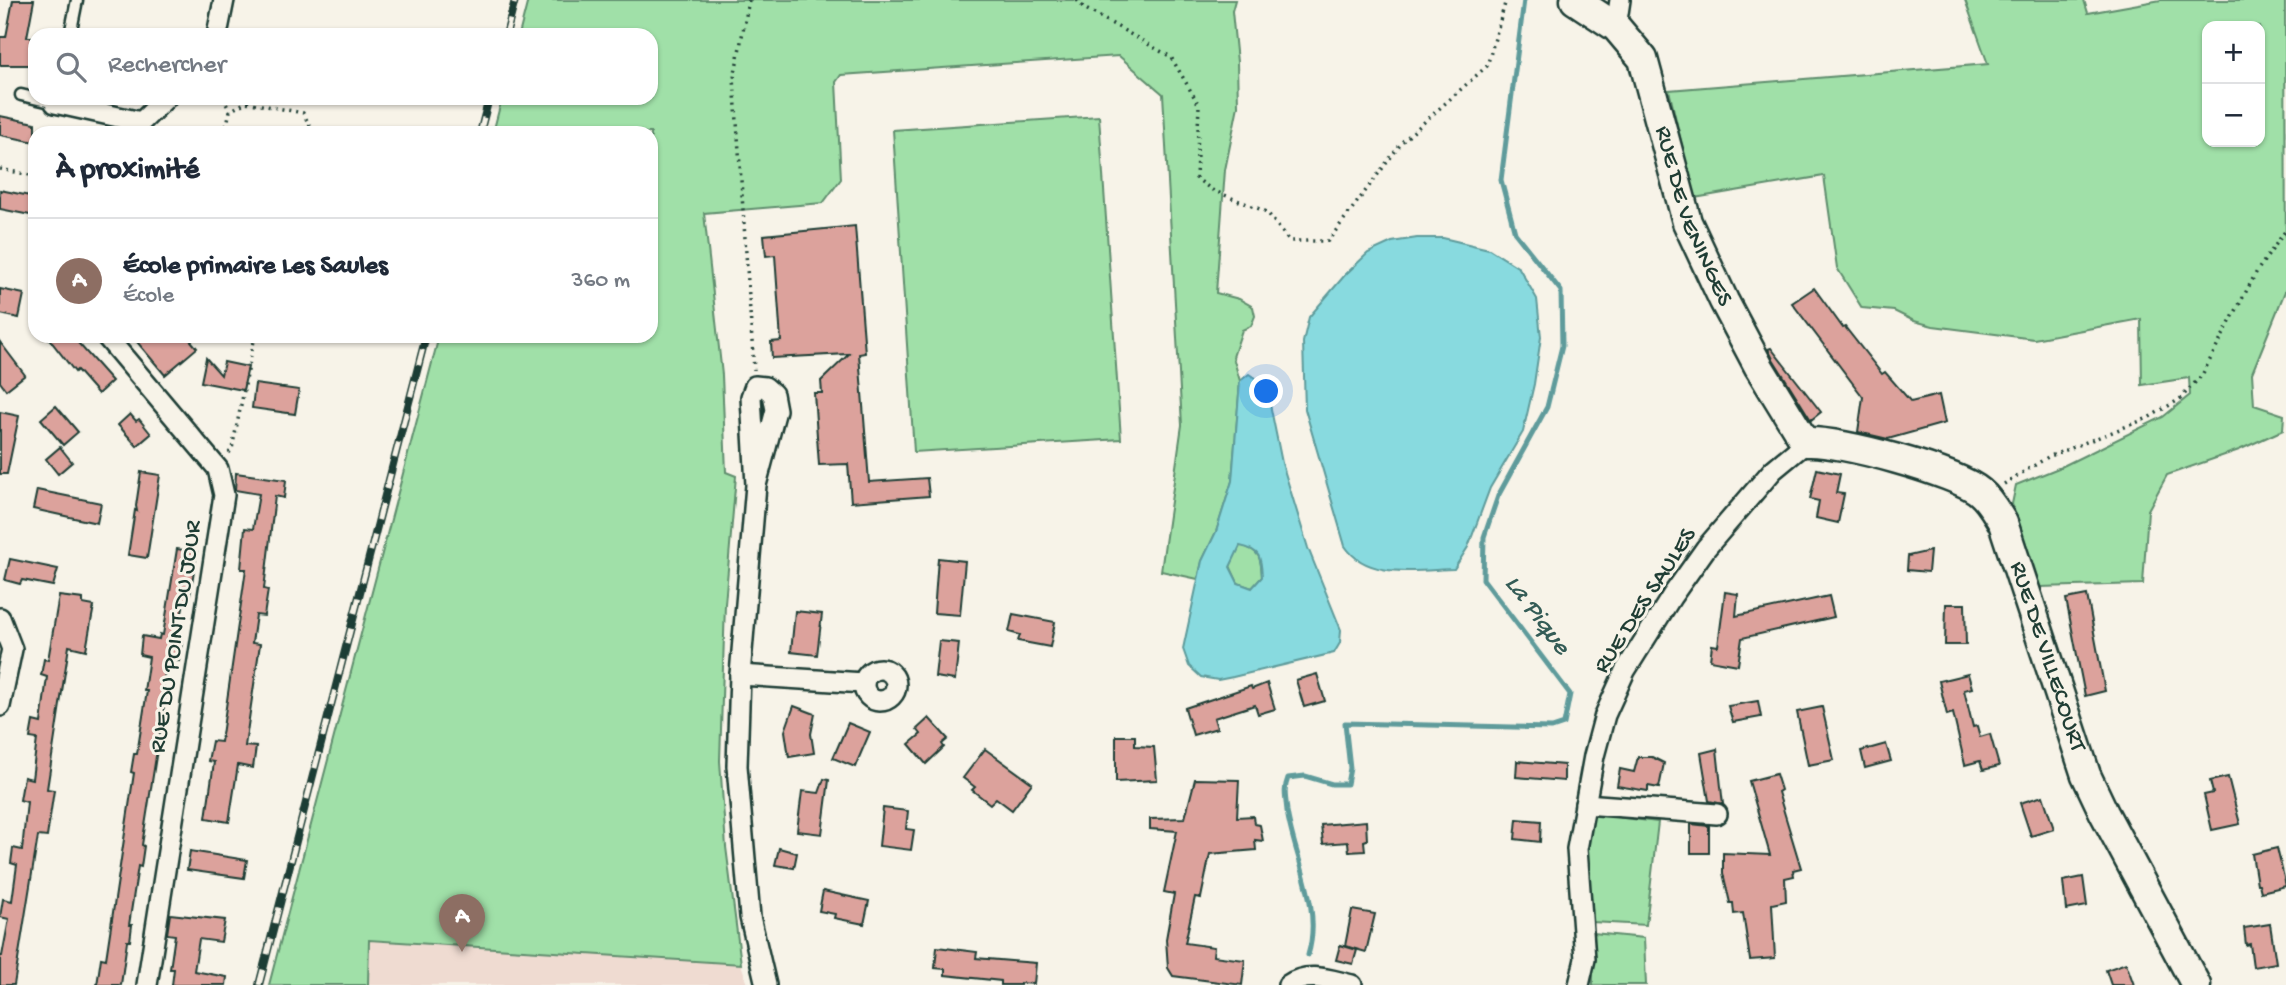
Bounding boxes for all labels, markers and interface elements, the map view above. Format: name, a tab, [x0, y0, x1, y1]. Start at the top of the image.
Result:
map controls	[2202, 21, 2265, 147]
button: +	[2202, 21, 2265, 84]
search box	[28, 28, 658, 105]
icon: search	[52, 48, 90, 86]
text: Rechercher	[108, 51, 226, 82]
button: −	[2202, 84, 2265, 147]
street label: RUE DE VENINGES	[1647, 123, 1739, 312]
text: À proximité	[56, 154, 200, 189]
text: École primaire Les Saules	[123, 252, 388, 283]
text: A	[72, 268, 86, 295]
text: 360 m	[572, 268, 630, 295]
text: École	[123, 283, 174, 310]
your location	[1249, 374, 1283, 408]
street label: RUE DU POINT DU JOUR	[144, 517, 210, 755]
street label: RUE DES SAULES	[1588, 522, 1705, 680]
street label: RUE DE VILLECOURT	[2002, 558, 2092, 757]
water label: La Pique	[1496, 570, 1577, 663]
pin: A	[439, 894, 485, 952]

